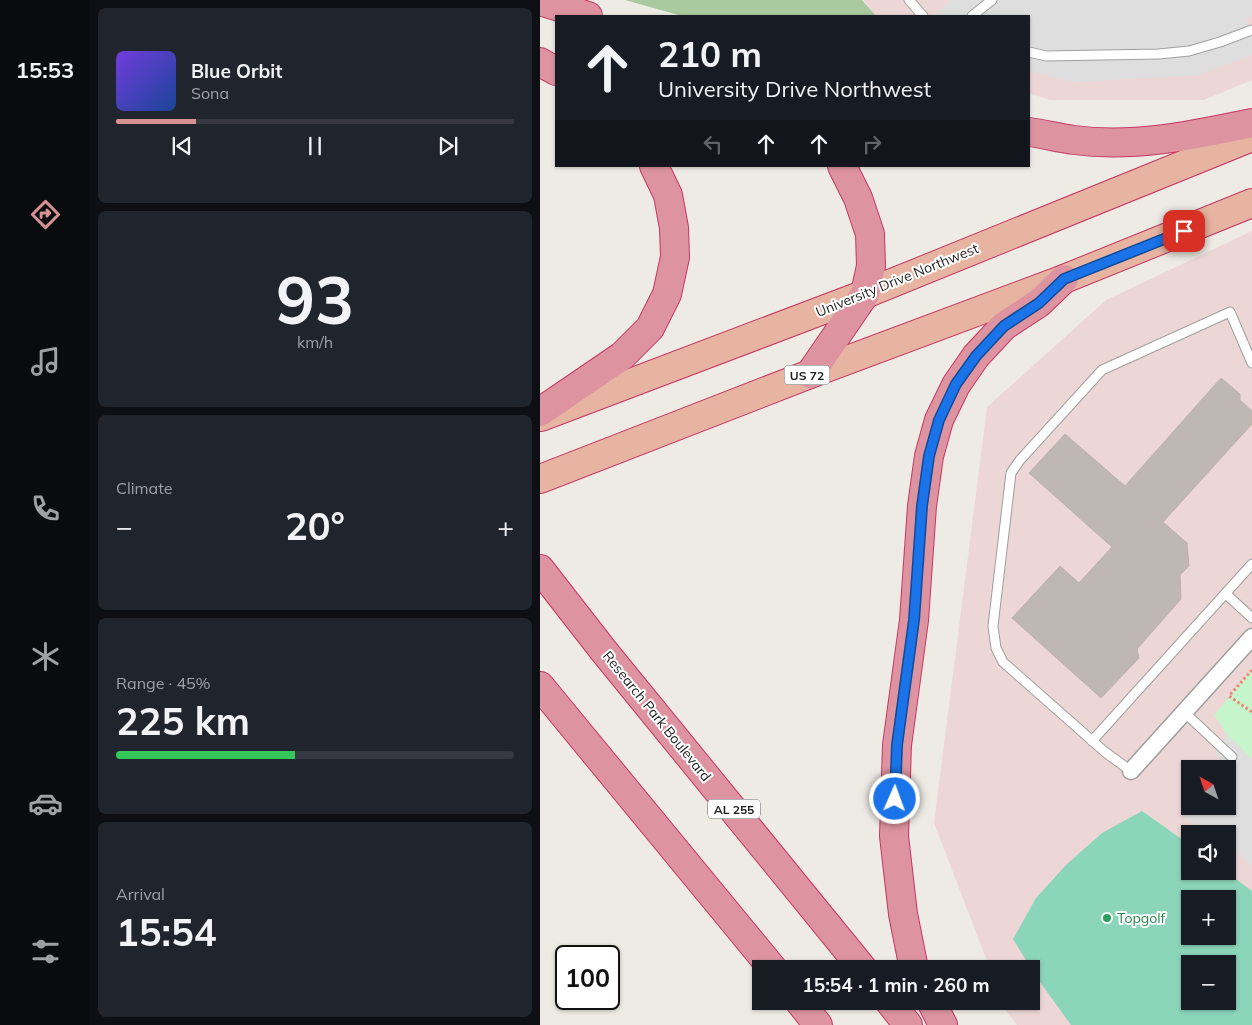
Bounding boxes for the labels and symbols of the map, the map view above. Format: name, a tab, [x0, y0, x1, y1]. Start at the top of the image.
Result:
pin	[1163, 210, 1205, 252]
street label: University Drive Northwest	[813, 239, 981, 321]
road number: US 72	[784, 366, 830, 384]
street label: Research Park Boulevard	[599, 647, 715, 785]
north arrow	[1181, 760, 1236, 815]
position arrow	[868, 772, 920, 824]
road number: AL 255	[708, 800, 760, 819]
place label: Topgolf	[1117, 909, 1166, 927]
marker: Topgolf	[1101, 912, 1113, 924]
speed limit sign: 100	[555, 945, 620, 1010]

